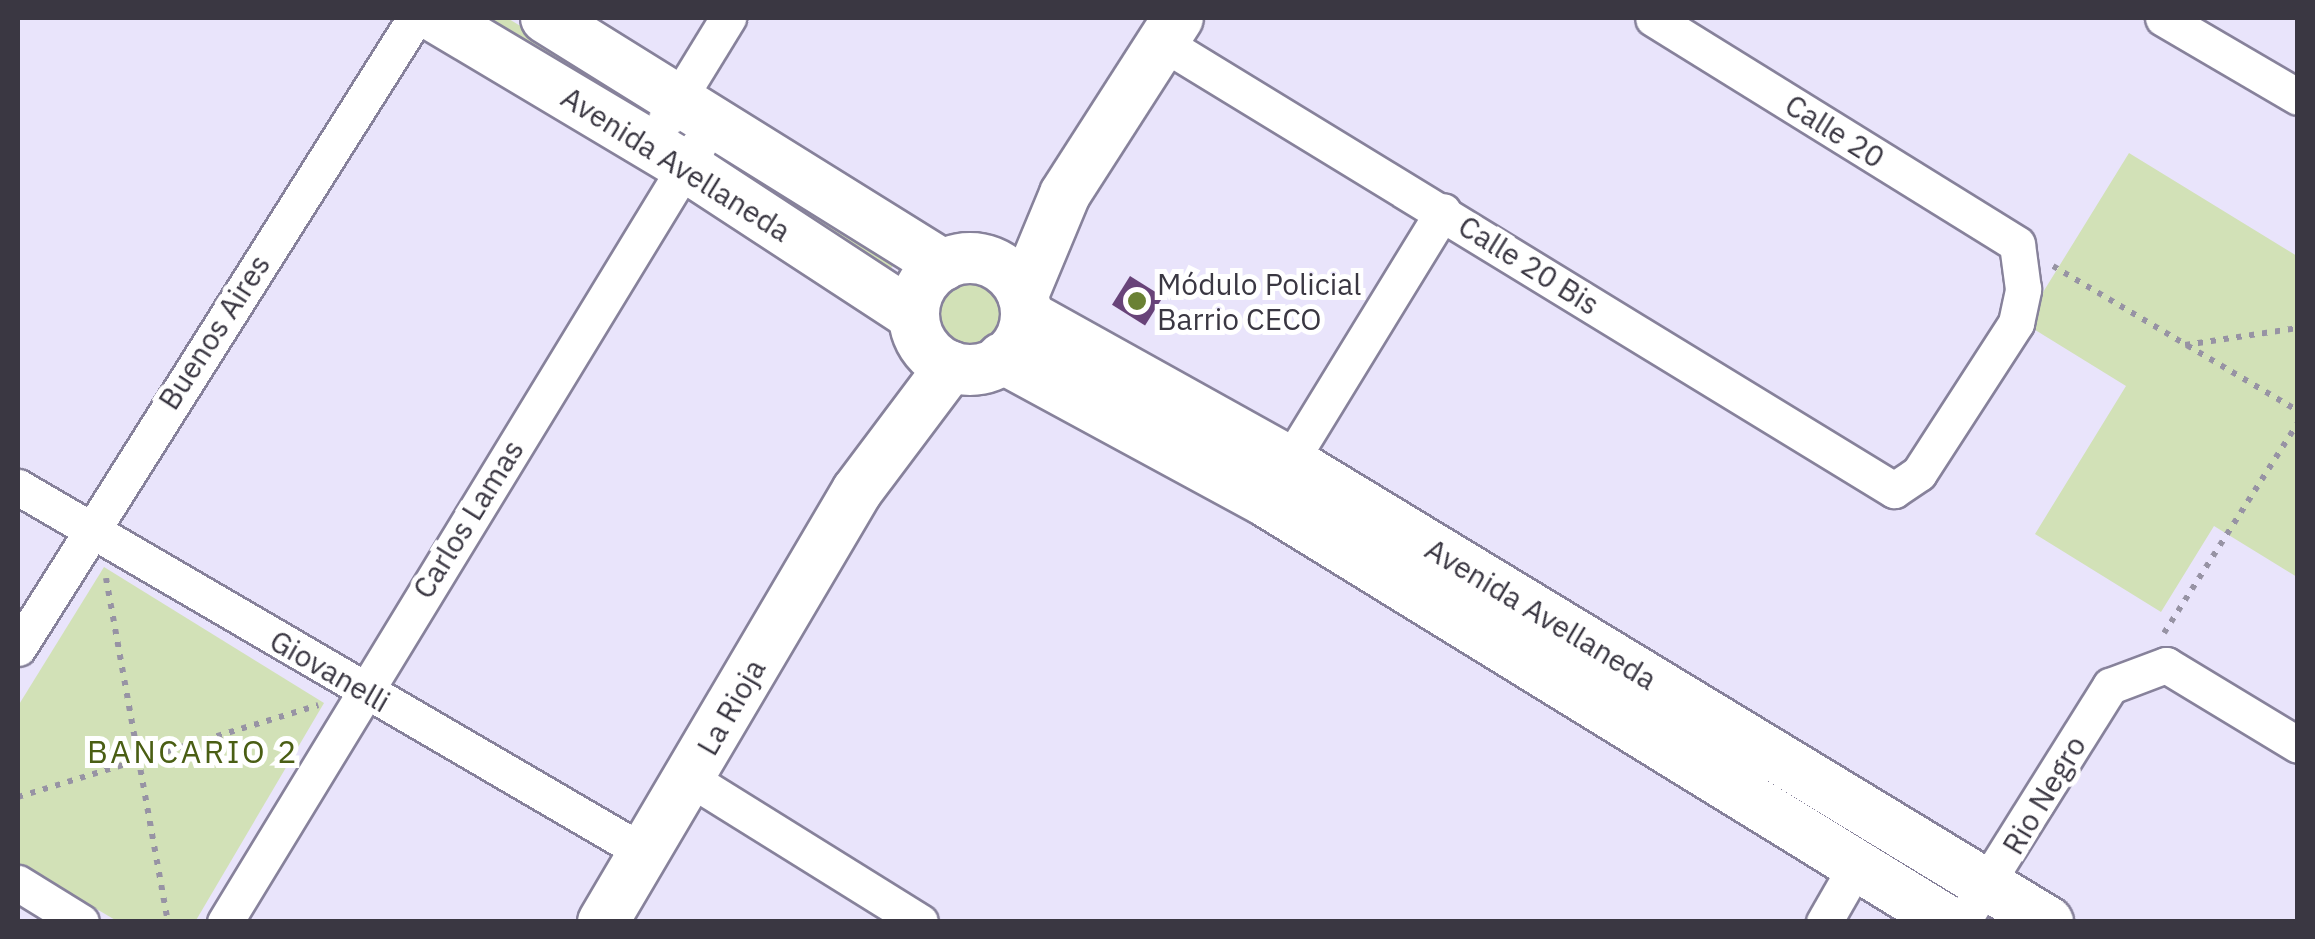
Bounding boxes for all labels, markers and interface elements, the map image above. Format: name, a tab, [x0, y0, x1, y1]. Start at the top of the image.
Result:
street label: Avenida Avellaneda	[555, 79, 797, 249]
street label: Calle 20	[1779, 86, 1891, 176]
street label: Calle 20 Bis	[1452, 208, 1606, 322]
street label: Buenos Aires	[151, 248, 277, 416]
place label: Módulo Policial Barrio CECO	[1157, 266, 1361, 336]
marker: Módulo Policial Barrio CECO	[1126, 290, 1148, 312]
street label: Carlos Lamas	[405, 433, 531, 605]
street label: Avenida Avellaneda	[1419, 531, 1663, 697]
street label: Giovanelli	[264, 622, 396, 720]
street label: La Rioja	[689, 652, 773, 762]
street label: Rio Negro	[1995, 729, 2093, 861]
district label: BANCARIO 2	[87, 732, 299, 770]

